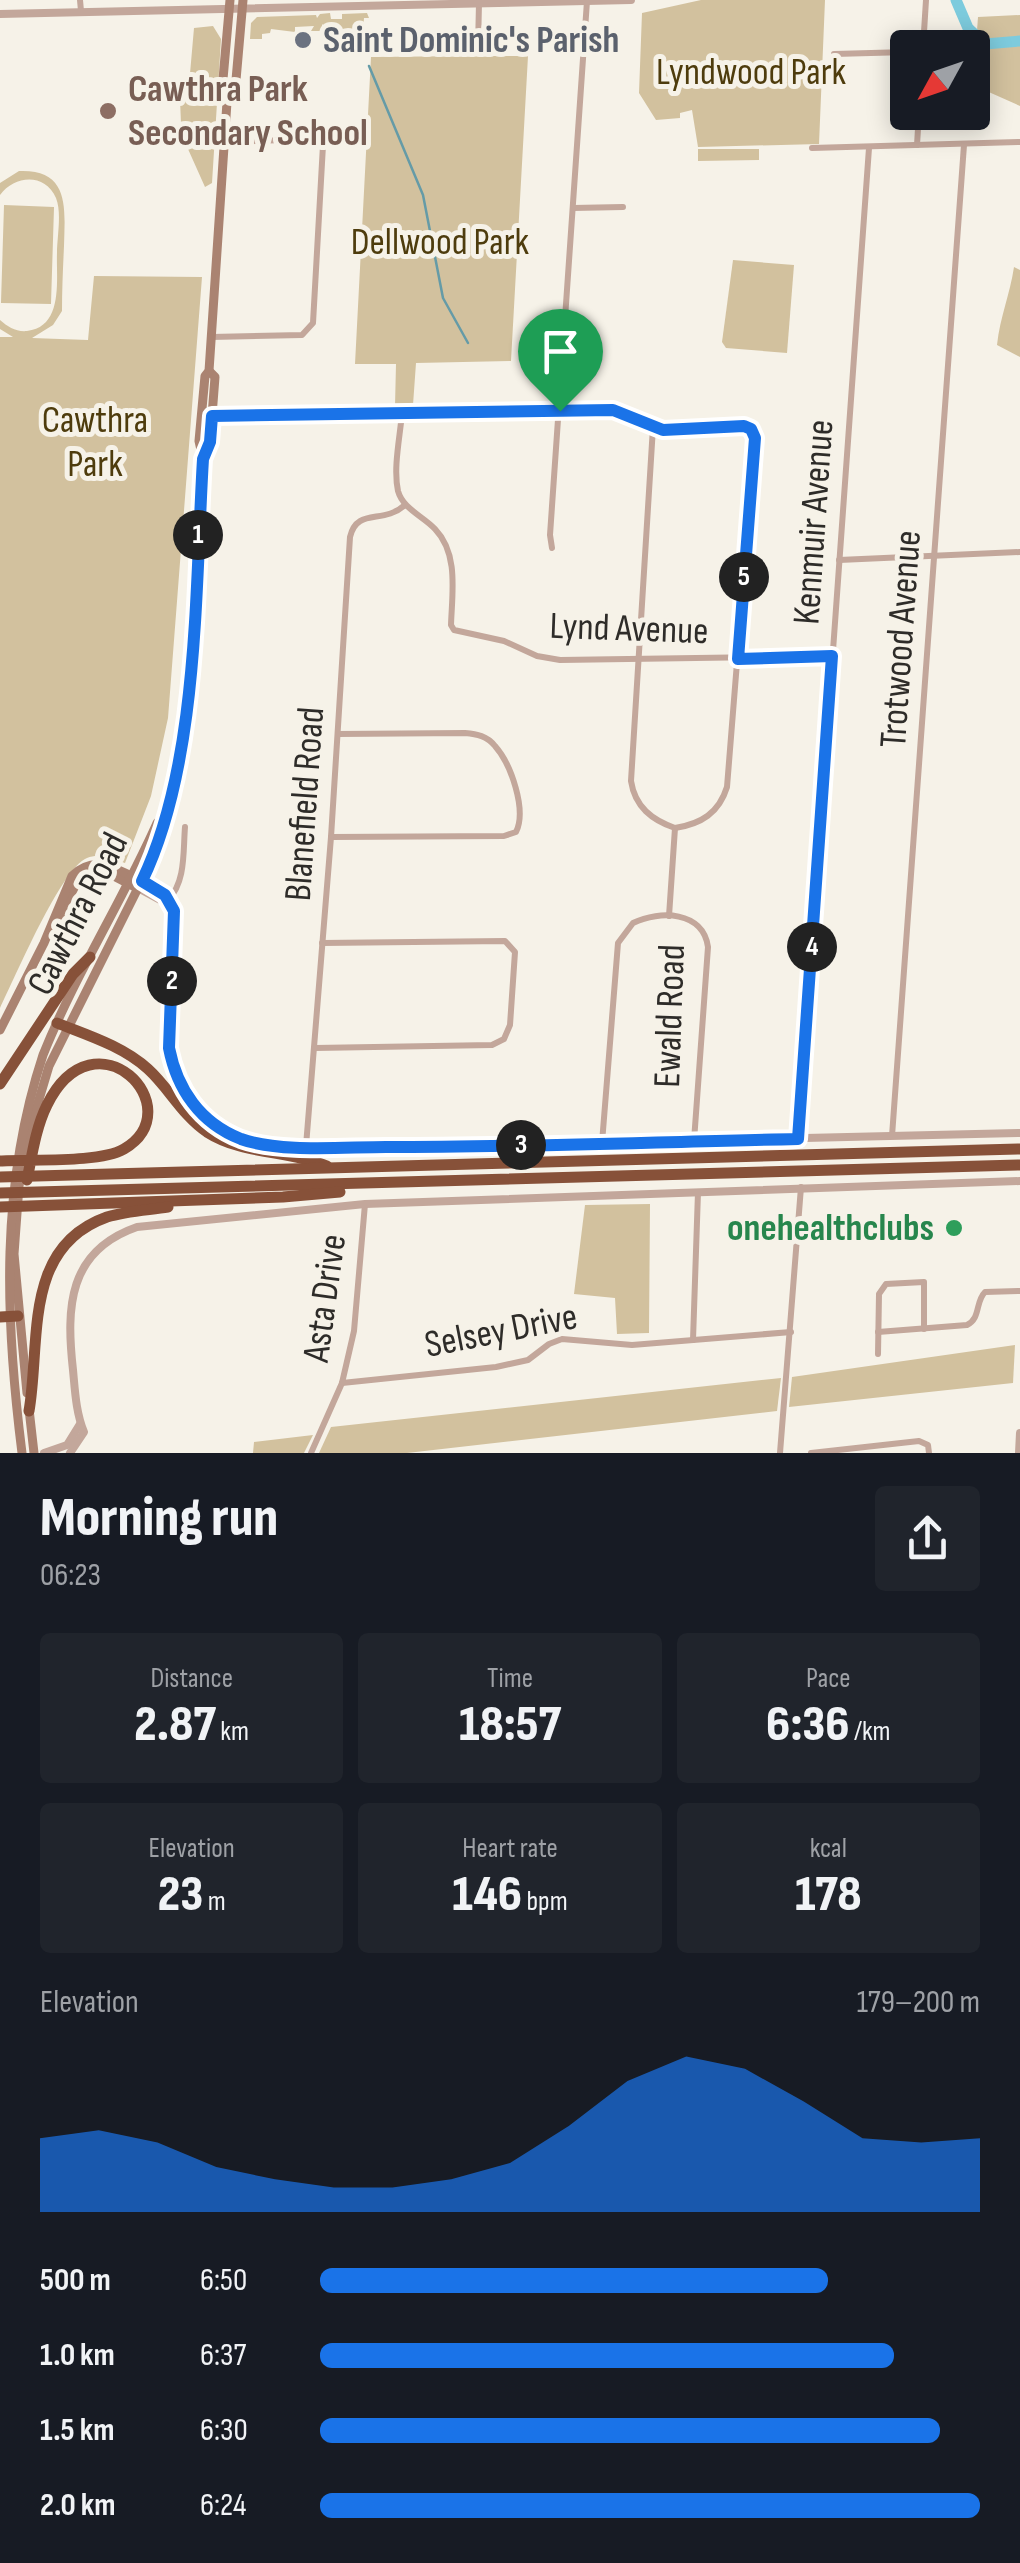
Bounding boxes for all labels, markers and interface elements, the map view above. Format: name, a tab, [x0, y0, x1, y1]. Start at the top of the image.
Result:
place label: Saint Dominic's Parish	[323, 18, 619, 63]
marker: Saint Dominic's Parish	[292, 29, 314, 51]
north arrow	[890, 30, 990, 130]
map controls	[890, 30, 990, 130]
park label: Lyndwood Park	[656, 50, 847, 95]
place label: Cawthra Park Secondary School	[128, 67, 368, 156]
marker: Cawthra Park Secondary School	[97, 100, 119, 122]
park label: Dellwood Park	[351, 220, 530, 265]
pin	[518, 309, 603, 412]
icon: arrive	[533, 324, 588, 379]
park label: Cawthra Park	[42, 398, 148, 487]
street label: Kenmuir Avenue	[784, 418, 844, 626]
pin: 1	[173, 510, 223, 560]
text: 1	[193, 518, 203, 551]
street label: Trotwood Avenue	[871, 529, 931, 749]
pin: 5	[719, 552, 769, 602]
text: 5	[738, 560, 750, 593]
street label: Lynd Avenue	[549, 604, 709, 654]
street label: Blanefield Road	[276, 706, 334, 902]
street label: Cawthra Road	[18, 826, 138, 1002]
pin: 4	[787, 922, 837, 972]
text: 4	[805, 930, 819, 963]
street label: Ewald Road	[645, 944, 695, 1088]
pin: 2	[147, 956, 197, 1006]
text: 2	[166, 964, 178, 997]
pin: 3	[496, 1120, 546, 1170]
text: 3	[515, 1128, 527, 1161]
place label: onehealthclubs	[727, 1206, 934, 1251]
marker: onehealthclubs	[943, 1217, 965, 1239]
street label: Asta Drive	[294, 1231, 356, 1366]
street label: Selsey Drive	[421, 1294, 581, 1368]
text: Morning run	[40, 1485, 278, 1552]
button: share	[875, 1486, 980, 1591]
text: 06:23	[40, 1556, 101, 1595]
text: Distance	[150, 1662, 233, 1695]
text: Time	[487, 1662, 533, 1695]
text: Pace	[806, 1662, 851, 1695]
text: 2.87	[134, 1695, 216, 1755]
text: 18:57	[459, 1695, 561, 1755]
text: 6:36	[766, 1695, 850, 1755]
text: km	[216, 1715, 249, 1748]
text: /km	[850, 1715, 891, 1748]
text: Elevation	[148, 1832, 235, 1865]
text: Heart rate	[462, 1832, 558, 1865]
text: kcal	[810, 1832, 847, 1865]
text: 23	[158, 1865, 203, 1925]
text: 146	[452, 1865, 522, 1925]
text: 178	[795, 1865, 862, 1925]
text: m	[203, 1885, 226, 1918]
text: bpm	[522, 1885, 568, 1918]
text: Elevation	[40, 1983, 139, 2022]
text: 179–200 m	[857, 1983, 980, 2022]
text: 500 m	[40, 2261, 111, 2300]
text: 6:50	[200, 2261, 247, 2300]
text: 1.0 km	[40, 2336, 115, 2375]
text: 6:37	[200, 2336, 246, 2375]
text: 1.5 km	[40, 2411, 114, 2450]
text: 6:30	[200, 2411, 248, 2450]
text: 2.0 km	[40, 2486, 116, 2525]
text: 6:24	[200, 2486, 246, 2525]

